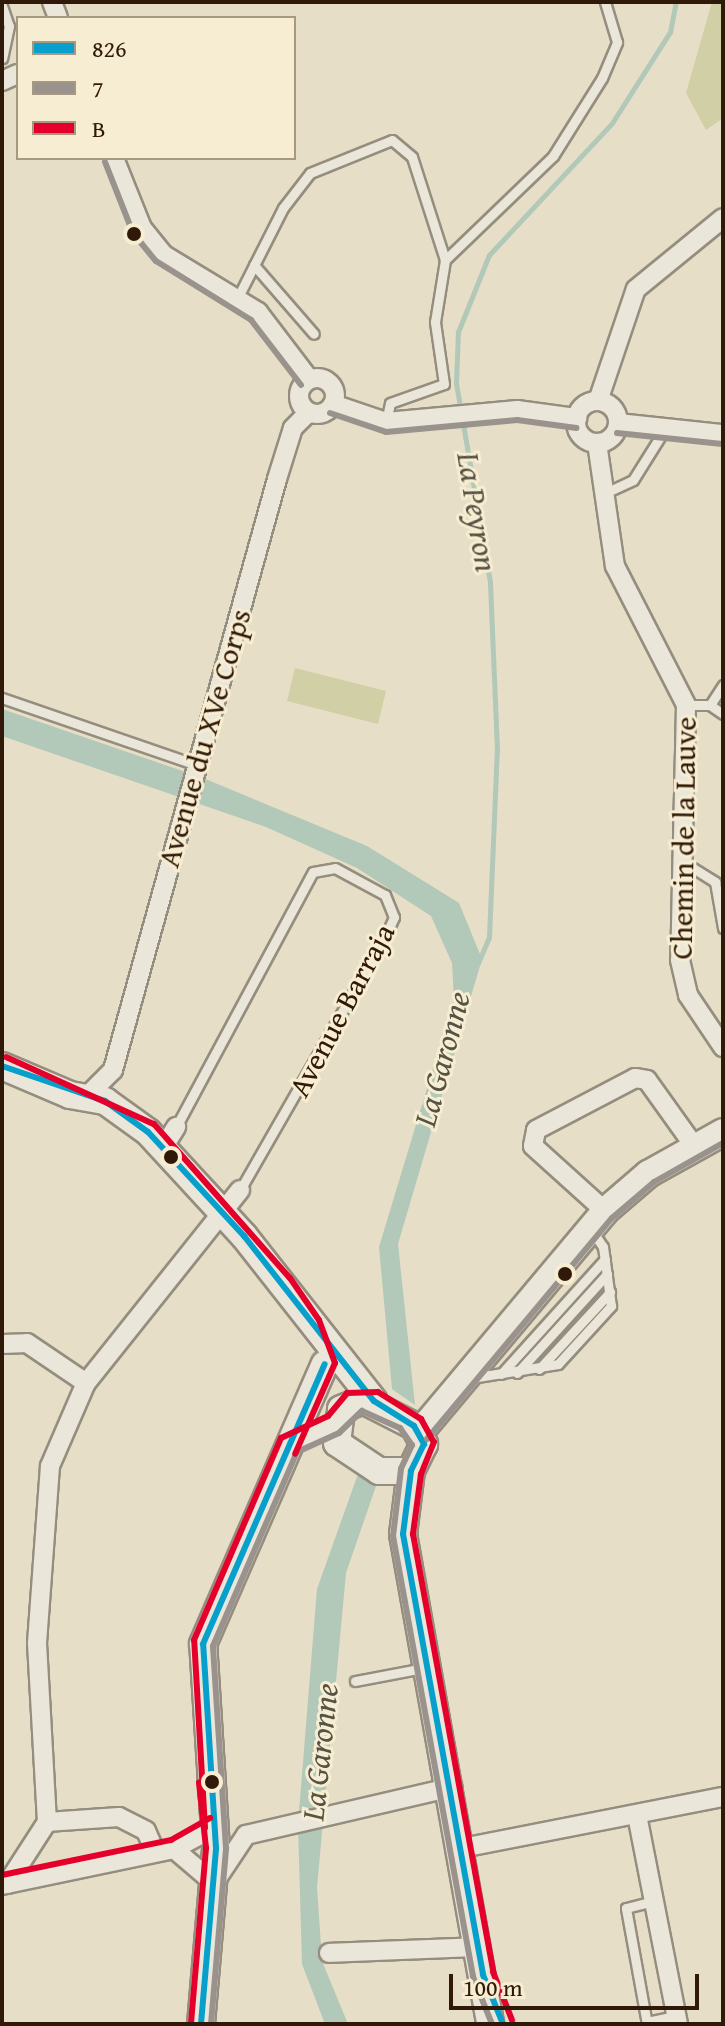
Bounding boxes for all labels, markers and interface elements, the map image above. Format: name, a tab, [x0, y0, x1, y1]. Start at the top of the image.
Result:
legend	[16, 16, 296, 160]
text: 826	[92, 31, 127, 66]
text: 7	[92, 71, 104, 106]
text: B	[92, 111, 106, 146]
unlabelled marker	[126, 226, 142, 242]
water label: La Peyron	[449, 449, 505, 575]
street label: Avenue du XVe Corps	[150, 605, 258, 871]
street label: Chemin de la Lauve	[663, 716, 703, 960]
street label: Avenue Barraja	[280, 917, 402, 1103]
water label: La Garonne	[406, 987, 478, 1131]
unlabelled marker	[163, 1149, 179, 1165]
unlabelled marker	[557, 1266, 573, 1282]
water label: La Garonne	[294, 1681, 346, 1823]
unlabelled marker	[204, 1774, 220, 1790]
scale bar	[453, 1958, 703, 2008]
text: 100 m	[463, 1970, 523, 2005]

